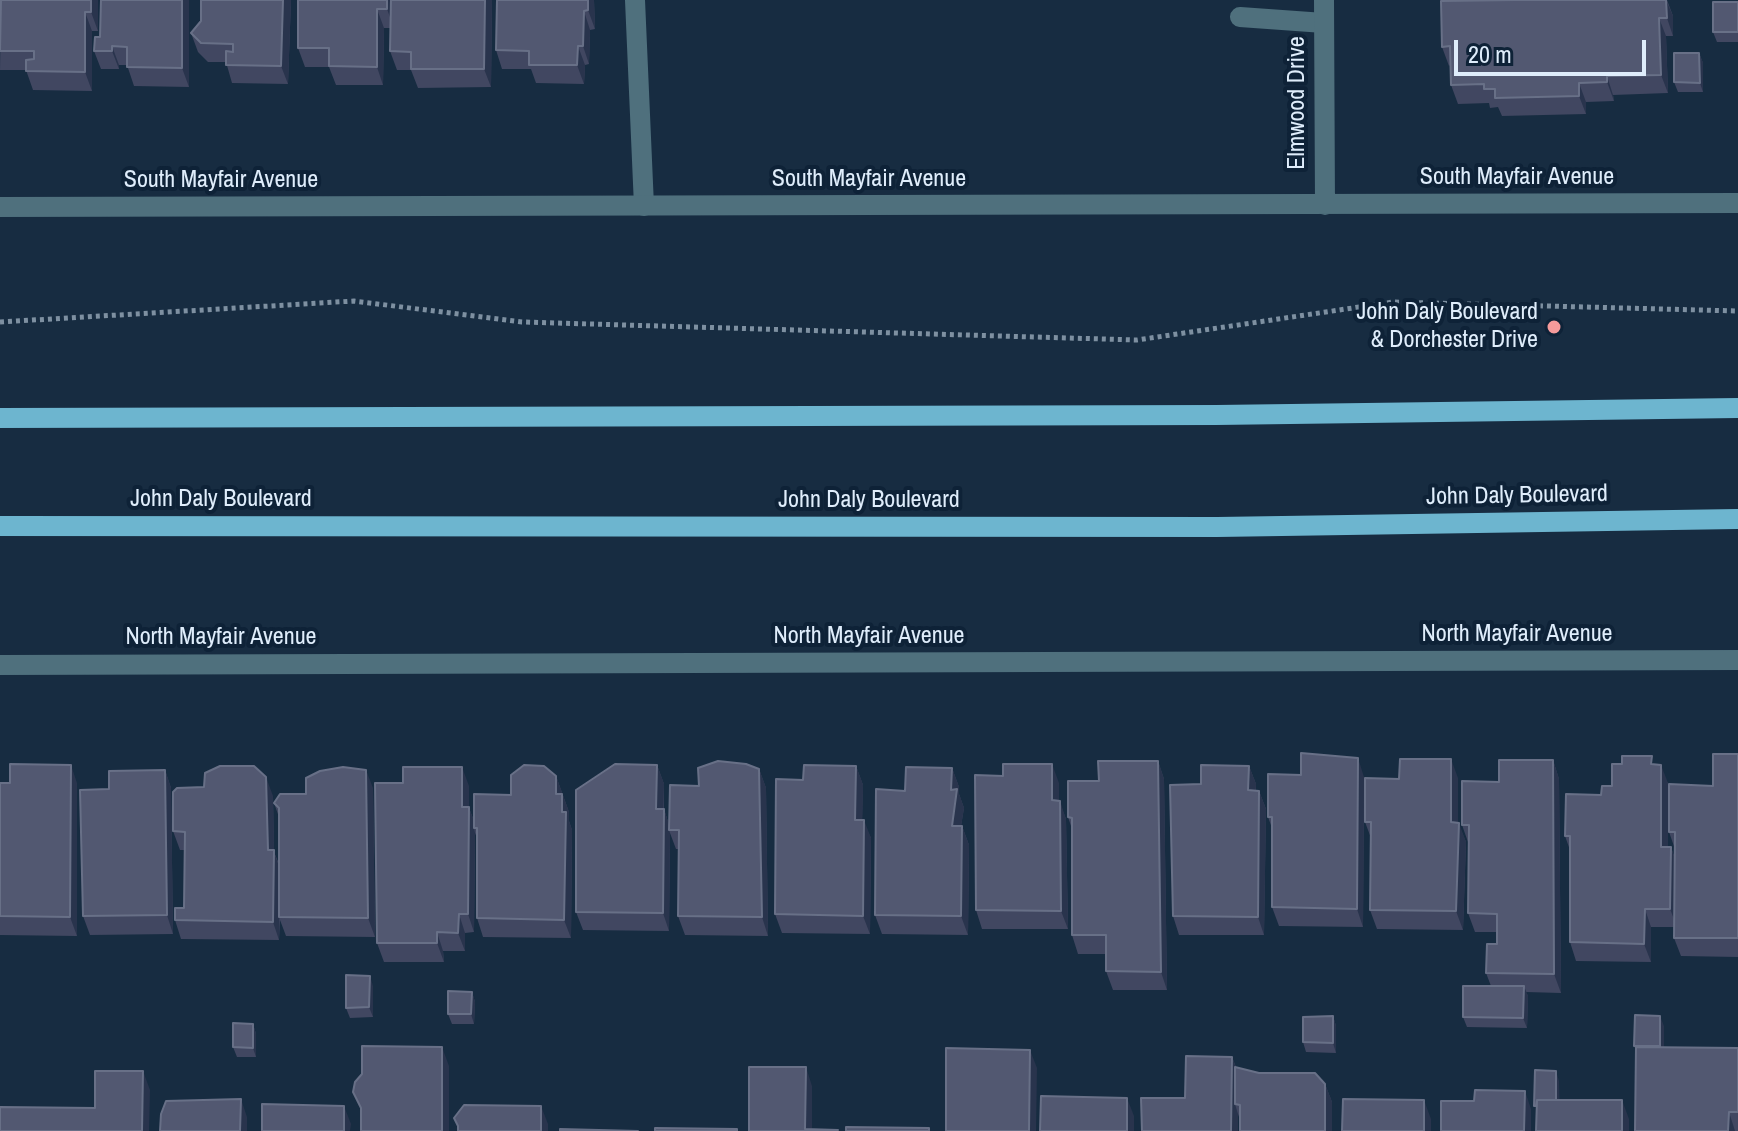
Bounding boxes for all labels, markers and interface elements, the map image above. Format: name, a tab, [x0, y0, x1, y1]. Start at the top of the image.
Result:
scale bar	[1458, 24, 1650, 74]
street label: Elmwood Drive	[1284, 36, 1312, 170]
text: 20 m	[1468, 38, 1512, 70]
street label: South Mayfair Avenue	[1420, 164, 1614, 192]
street label: South Mayfair Avenue	[772, 166, 966, 194]
street label: South Mayfair Avenue	[124, 167, 318, 195]
place label: John Daly Boulevard & Dorchester Drive	[1356, 299, 1538, 355]
marker: John Daly Boulevard & Dorchester Drive	[1545, 318, 1563, 336]
street label: John Daly Boulevard	[1426, 480, 1608, 512]
street label: John Daly Boulevard	[130, 486, 312, 514]
street label: John Daly Boulevard	[778, 487, 960, 515]
street label: North Mayfair Avenue	[1421, 621, 1613, 649]
street label: North Mayfair Avenue	[773, 623, 965, 651]
street label: North Mayfair Avenue	[125, 624, 317, 652]

